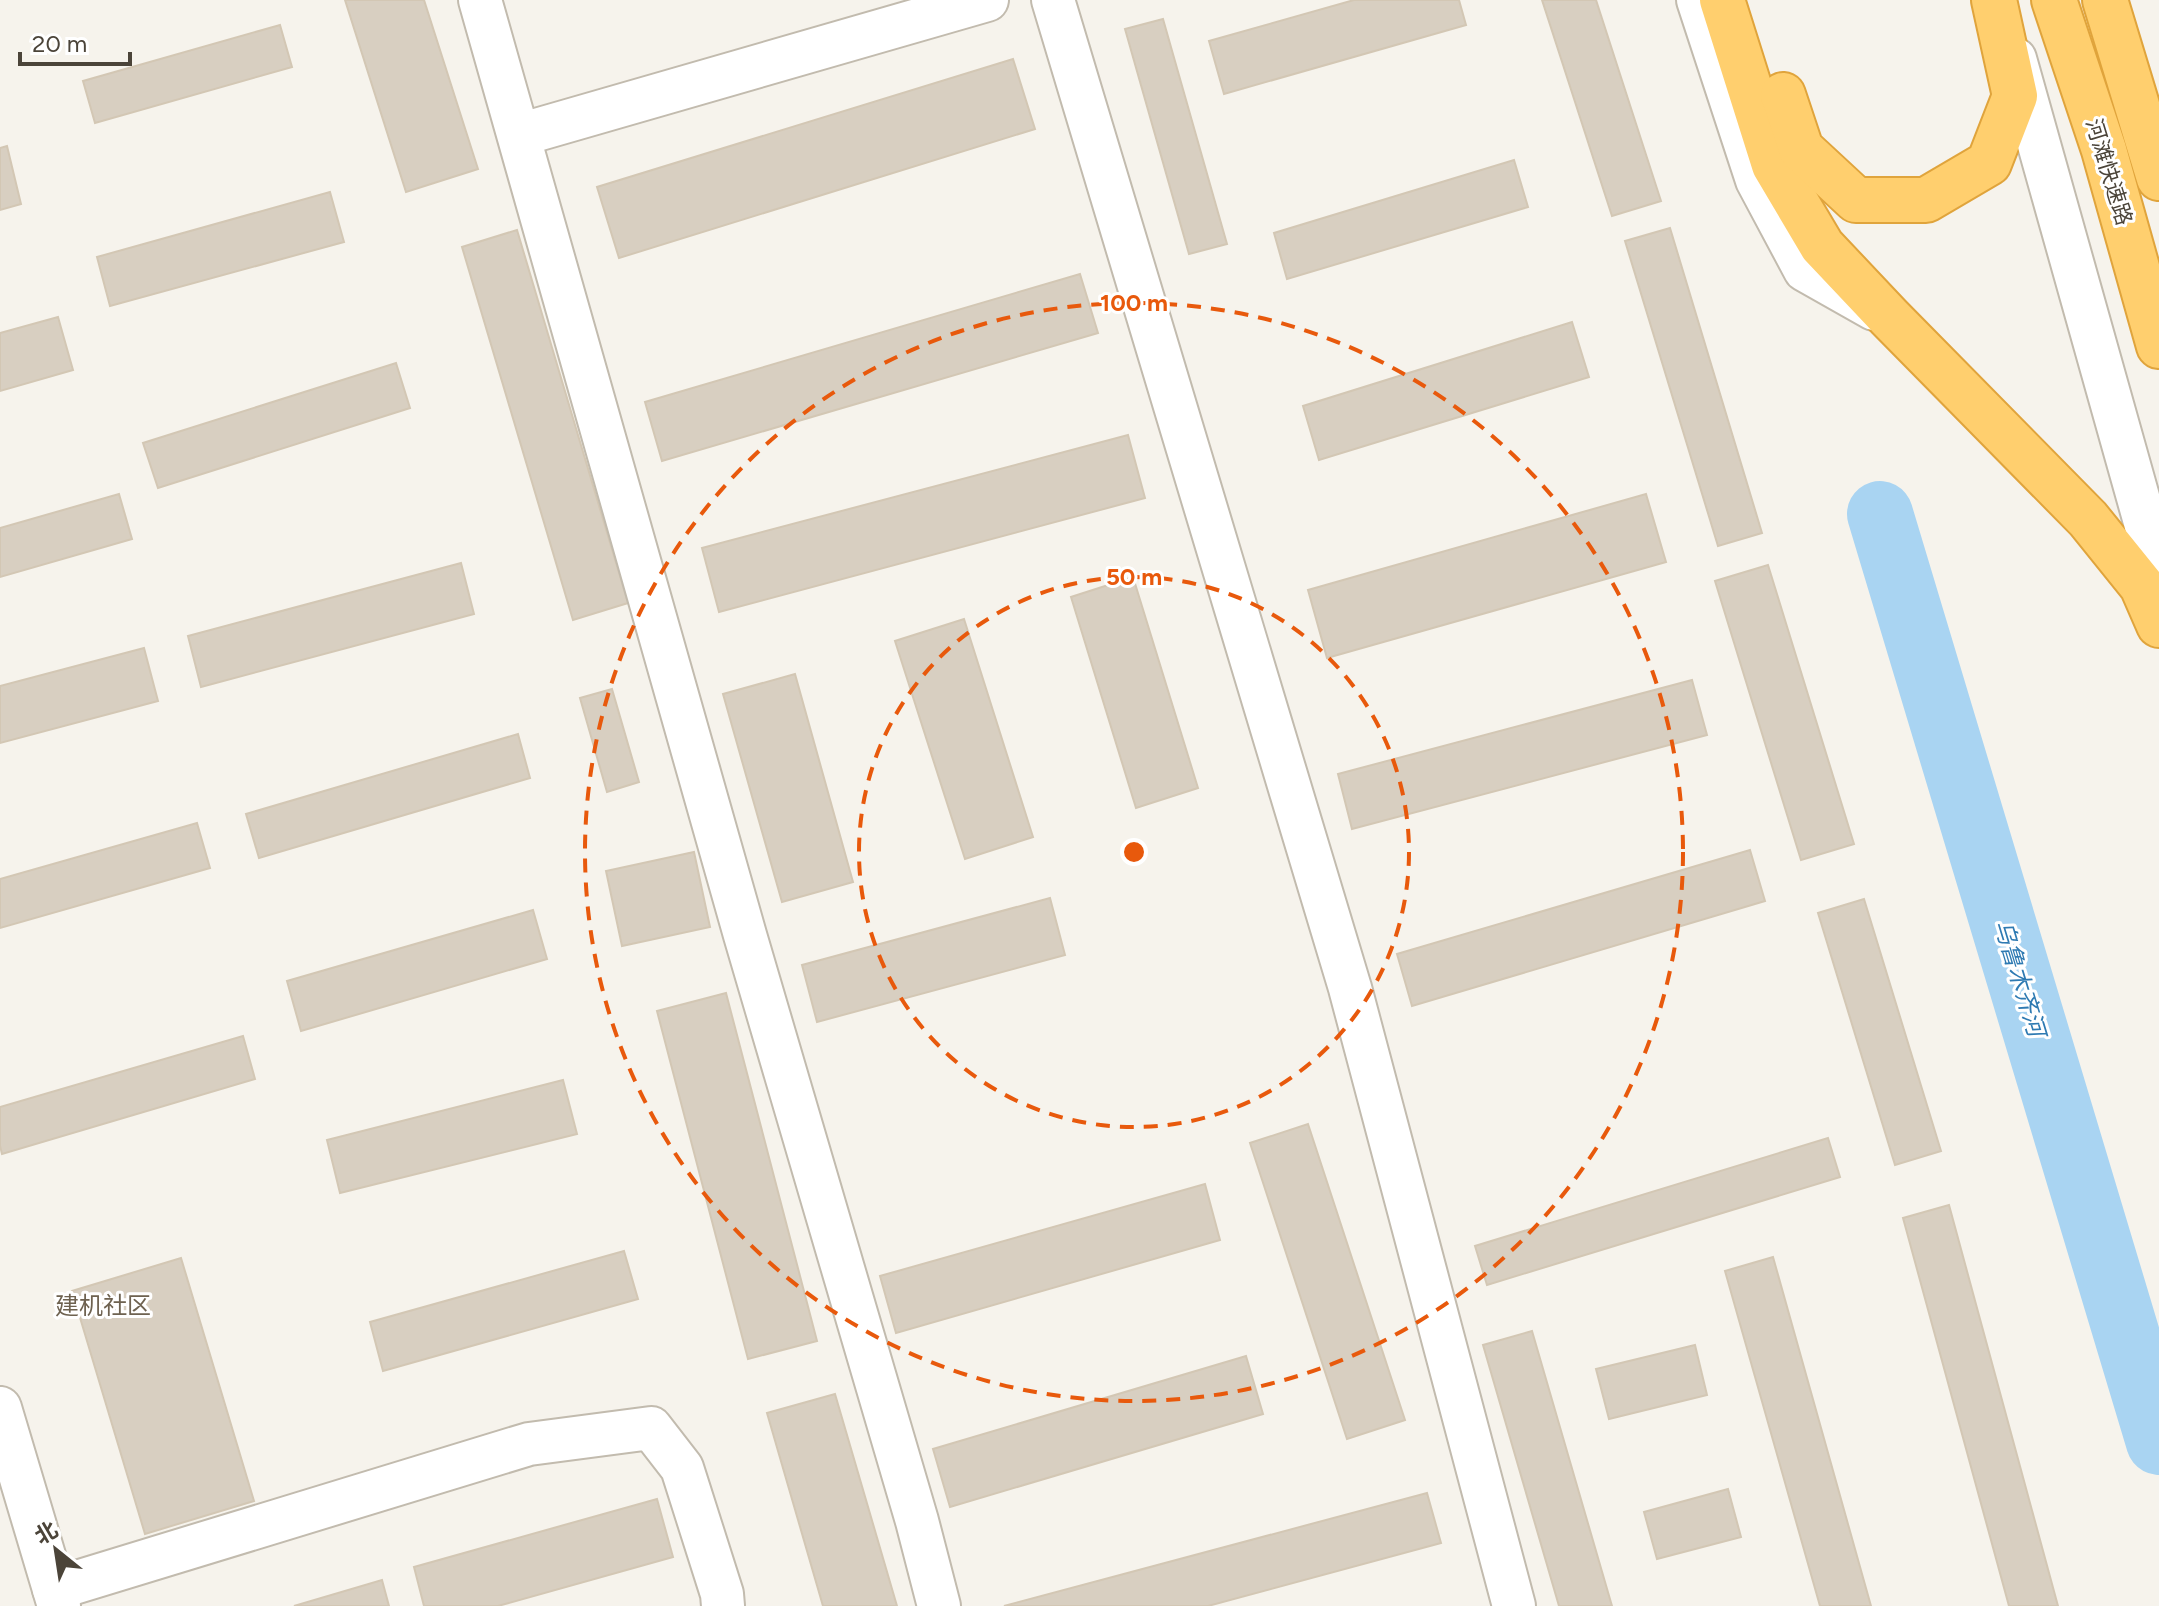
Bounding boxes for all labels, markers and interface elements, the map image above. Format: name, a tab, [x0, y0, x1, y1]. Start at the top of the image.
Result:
scale bar	[20, 16, 130, 66]
text: 20 m	[32, 29, 87, 58]
street label: 河滩快速路	[2080, 115, 2138, 229]
text: 100 m	[1100, 288, 1168, 317]
text: 50 m	[1106, 562, 1162, 591]
centre of rings	[1120, 838, 1148, 866]
water label: 乌鲁木齐河	[1989, 916, 2053, 1043]
district label: 建机社区	[55, 1291, 151, 1320]
north arrow	[16, 1510, 96, 1590]
text: 北	[30, 1516, 63, 1550]

